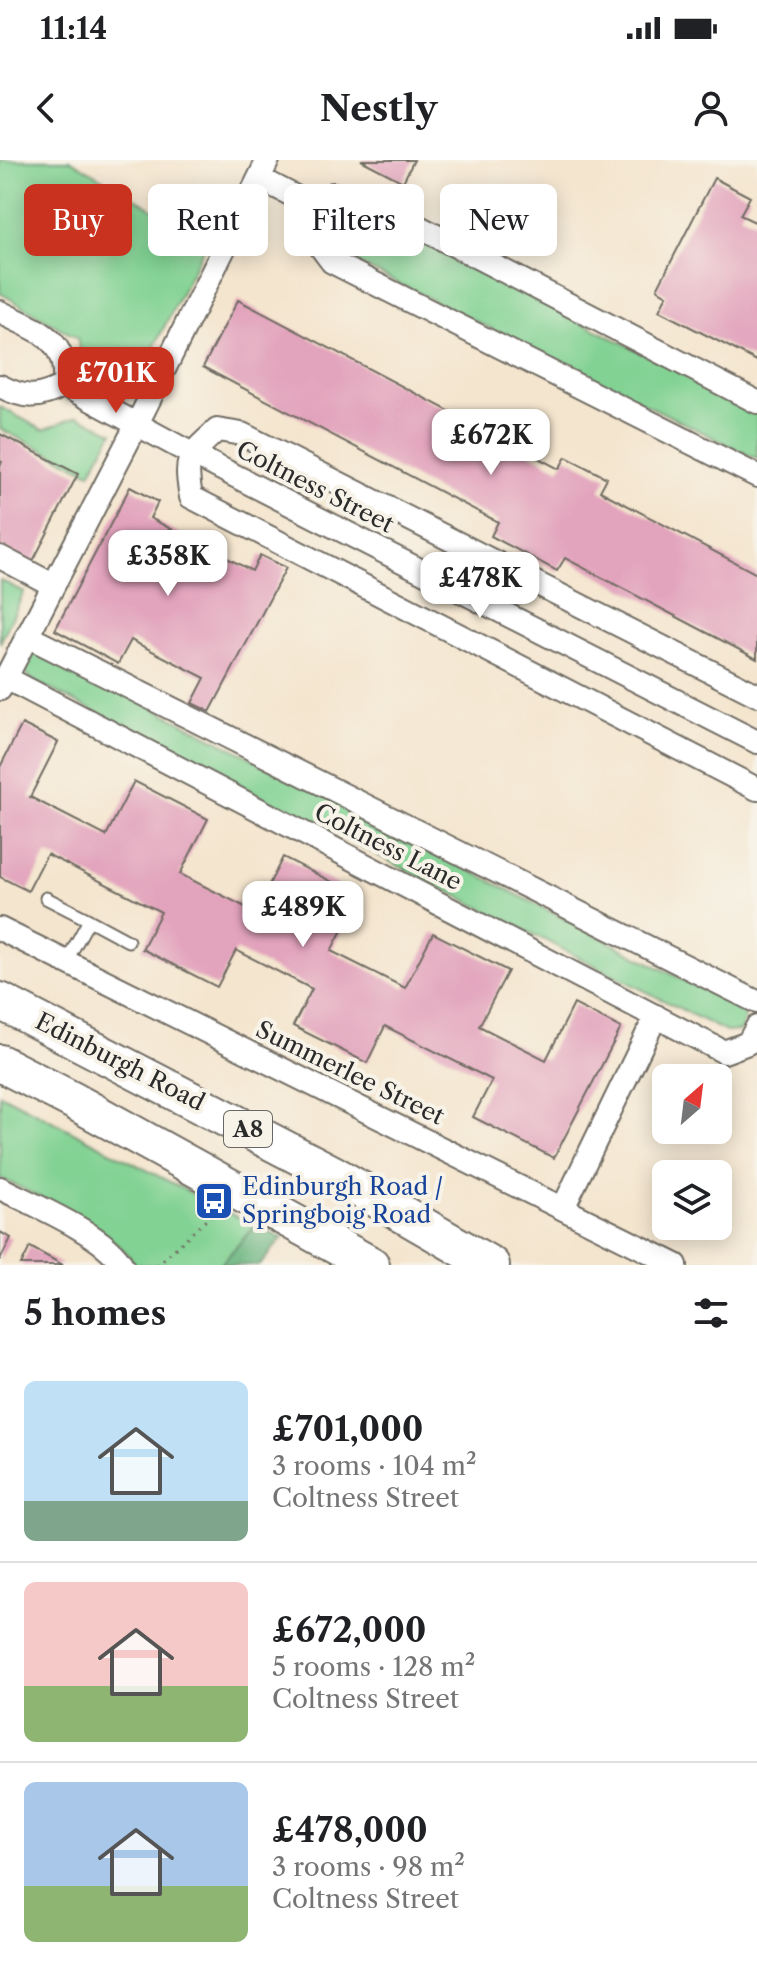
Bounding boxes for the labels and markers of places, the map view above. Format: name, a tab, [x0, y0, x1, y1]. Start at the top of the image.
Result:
pin: £701K	[60, 347, 172, 415]
pin: £672K	[435, 409, 547, 477]
pin: £358K	[112, 530, 224, 598]
pin: £478K	[424, 552, 536, 620]
pin: £489K	[247, 881, 359, 949]
place label: Edinburgh Road / Springboig Road	[242, 1172, 443, 1229]
bus stop icon: Edinburgh Road / Springboig Road	[193, 1180, 235, 1222]

